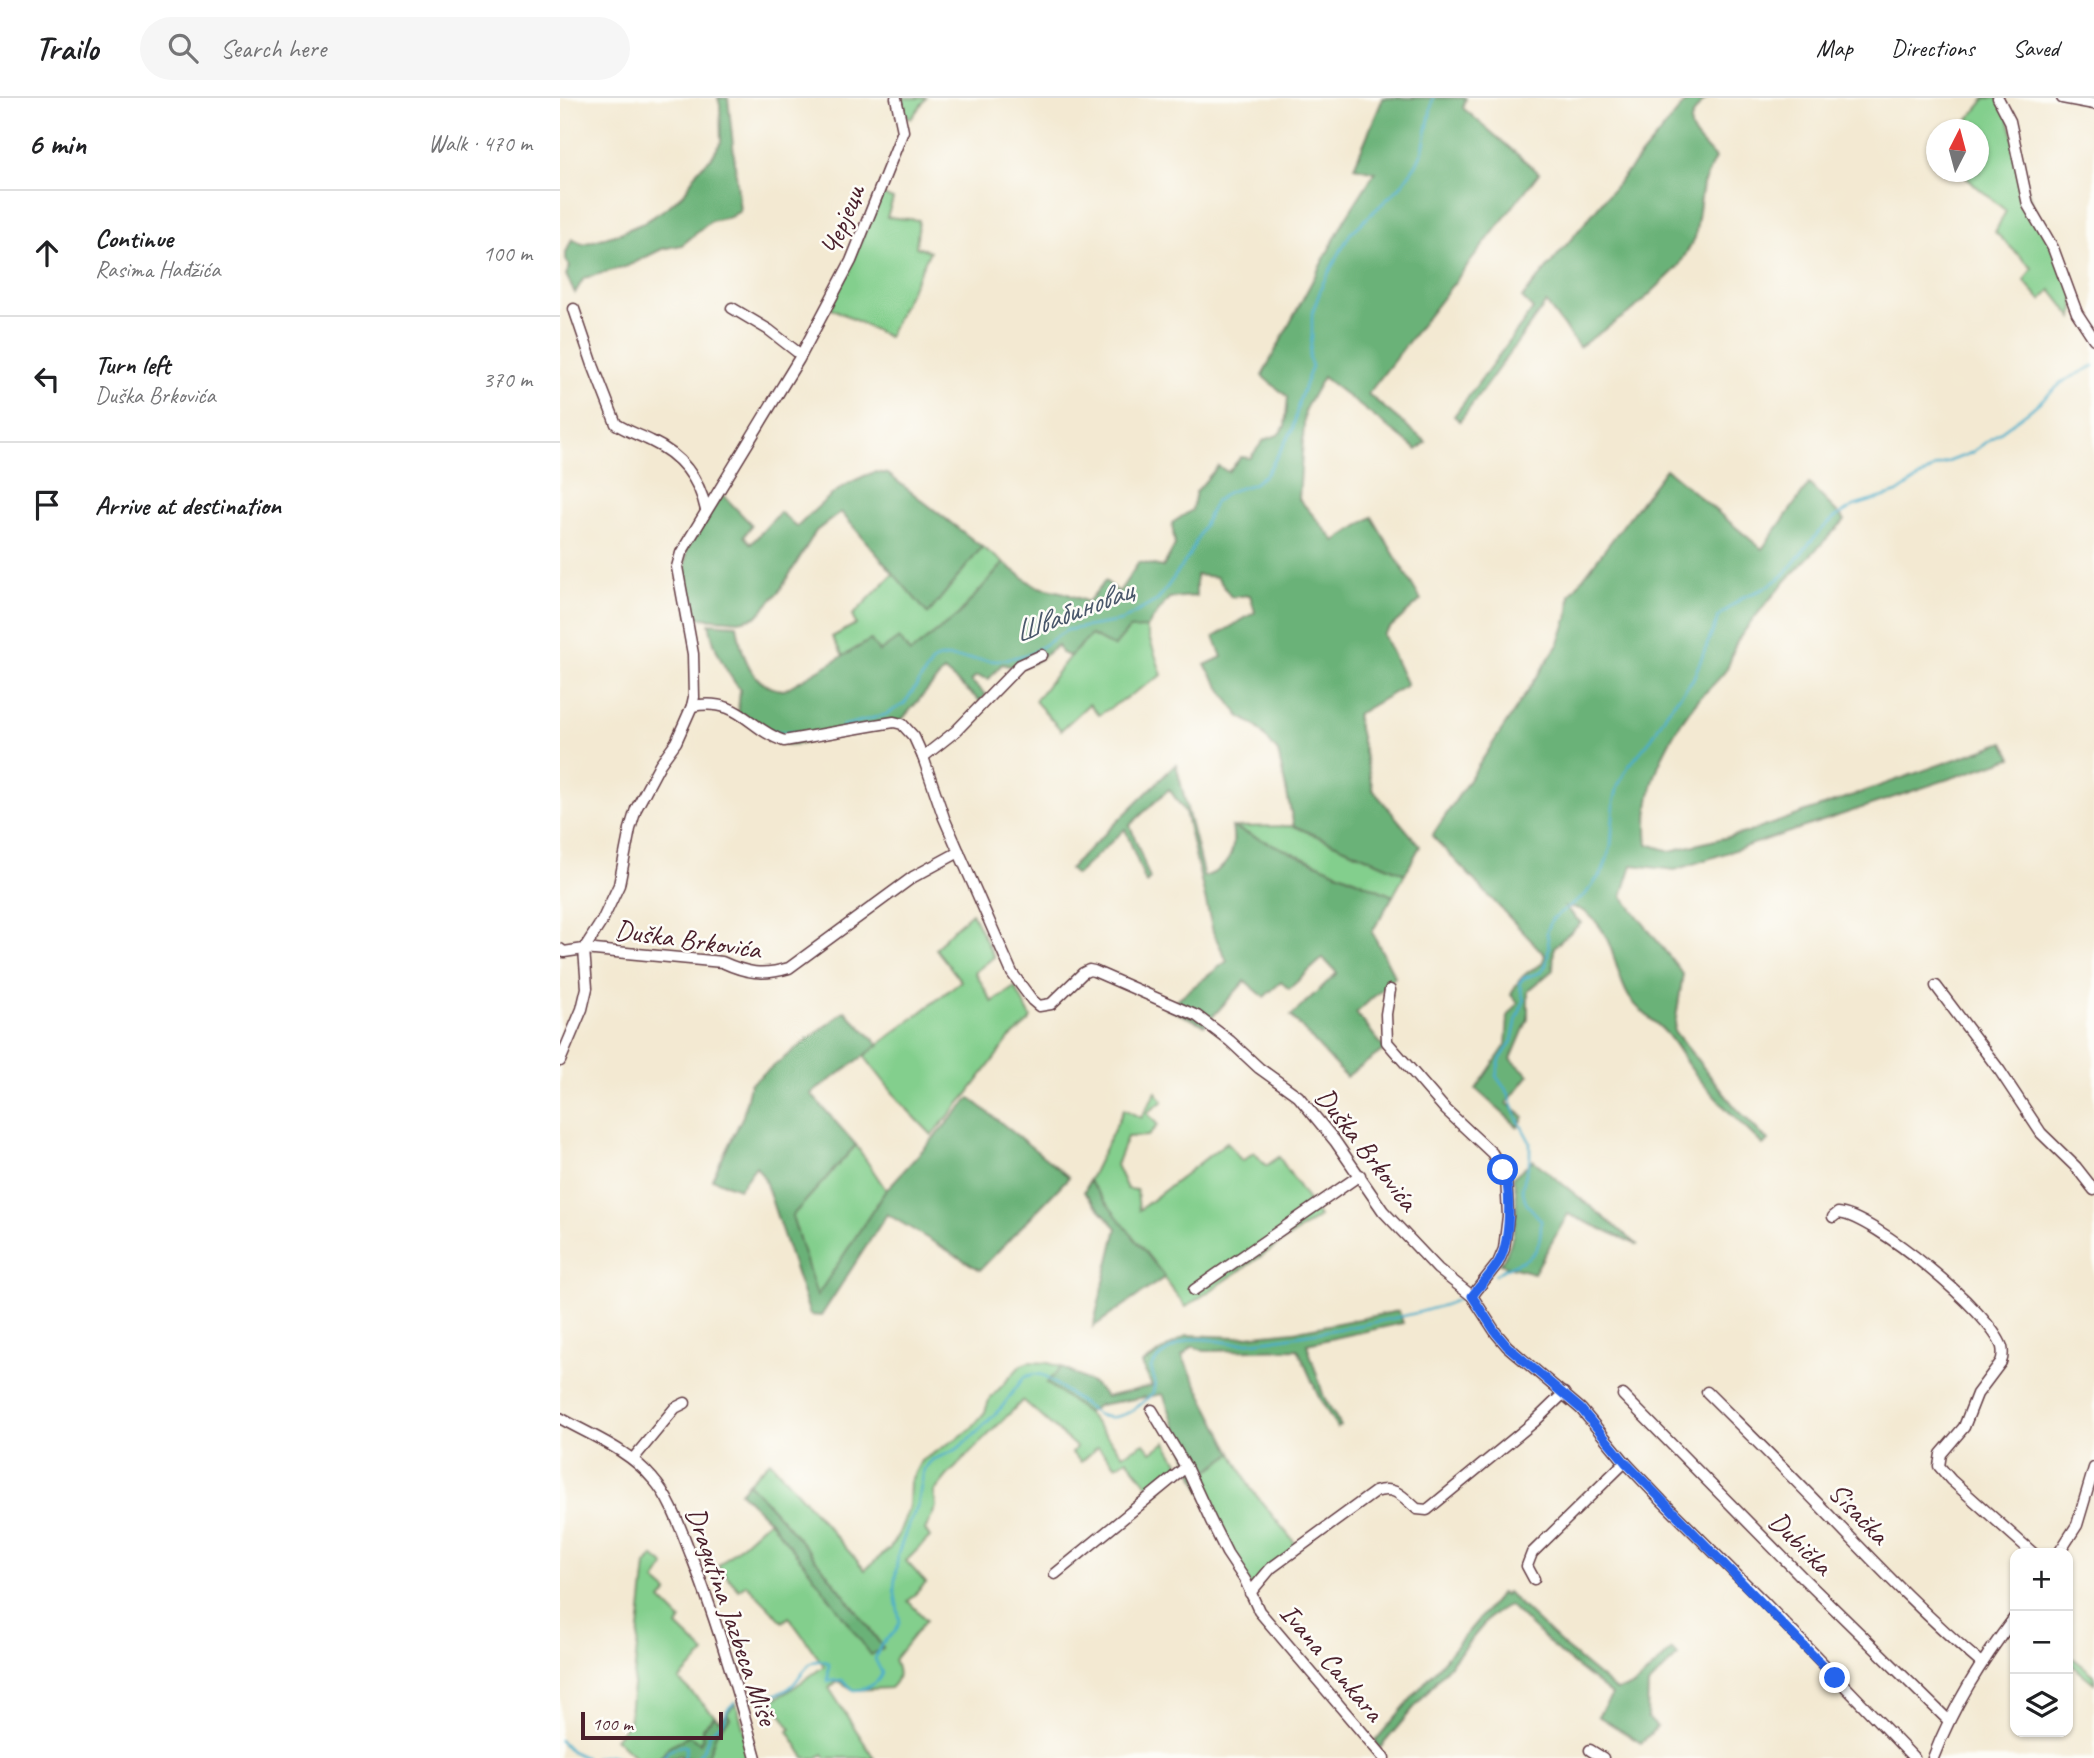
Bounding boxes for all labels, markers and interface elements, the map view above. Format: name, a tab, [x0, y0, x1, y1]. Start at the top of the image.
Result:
search box	[140, 17, 630, 80]
text: Trailo	[35, 27, 98, 69]
icon: search	[164, 29, 202, 67]
text: Search here	[220, 32, 326, 65]
text: Map	[1816, 33, 1853, 63]
text: Directions	[1891, 33, 1974, 63]
text: Saved	[2012, 33, 2059, 63]
north arrow	[1926, 119, 1989, 182]
text: 6 min	[28, 125, 86, 163]
text: Walk · 470 m	[428, 129, 532, 158]
street label: Черјеци	[812, 178, 873, 261]
text: Continue	[95, 222, 173, 255]
icon: ahead	[28, 234, 66, 272]
text: 100 m	[483, 239, 532, 268]
text: Rasima Hađžića	[95, 255, 220, 284]
text: Turn left	[95, 348, 170, 381]
icon: left	[28, 360, 66, 398]
text: 370 m	[483, 365, 532, 394]
text: Duška Brkovića	[95, 381, 216, 410]
icon: arrive	[28, 486, 66, 524]
text: Arrive at destination	[95, 489, 281, 522]
water label: Швабиновац	[1008, 570, 1141, 651]
street label: Duška Brkovića	[613, 911, 765, 967]
street label: Duška Brkovića	[1308, 1080, 1427, 1219]
route start	[1487, 1154, 1518, 1185]
street label: Sisačka	[1821, 1475, 1898, 1553]
street label: Dragutina Jazbeca Miše	[678, 1503, 786, 1731]
street label: Dubička	[1762, 1504, 1842, 1584]
map controls	[2010, 1548, 2073, 1737]
button: +	[2010, 1548, 2073, 1611]
street label: Ivana Cankara	[1272, 1596, 1393, 1730]
button: −	[2010, 1611, 2073, 1674]
route end	[1819, 1662, 1850, 1693]
button: layers	[2010, 1674, 2073, 1737]
scale bar	[581, 1709, 723, 1741]
text: 100 m	[592, 1712, 633, 1736]

